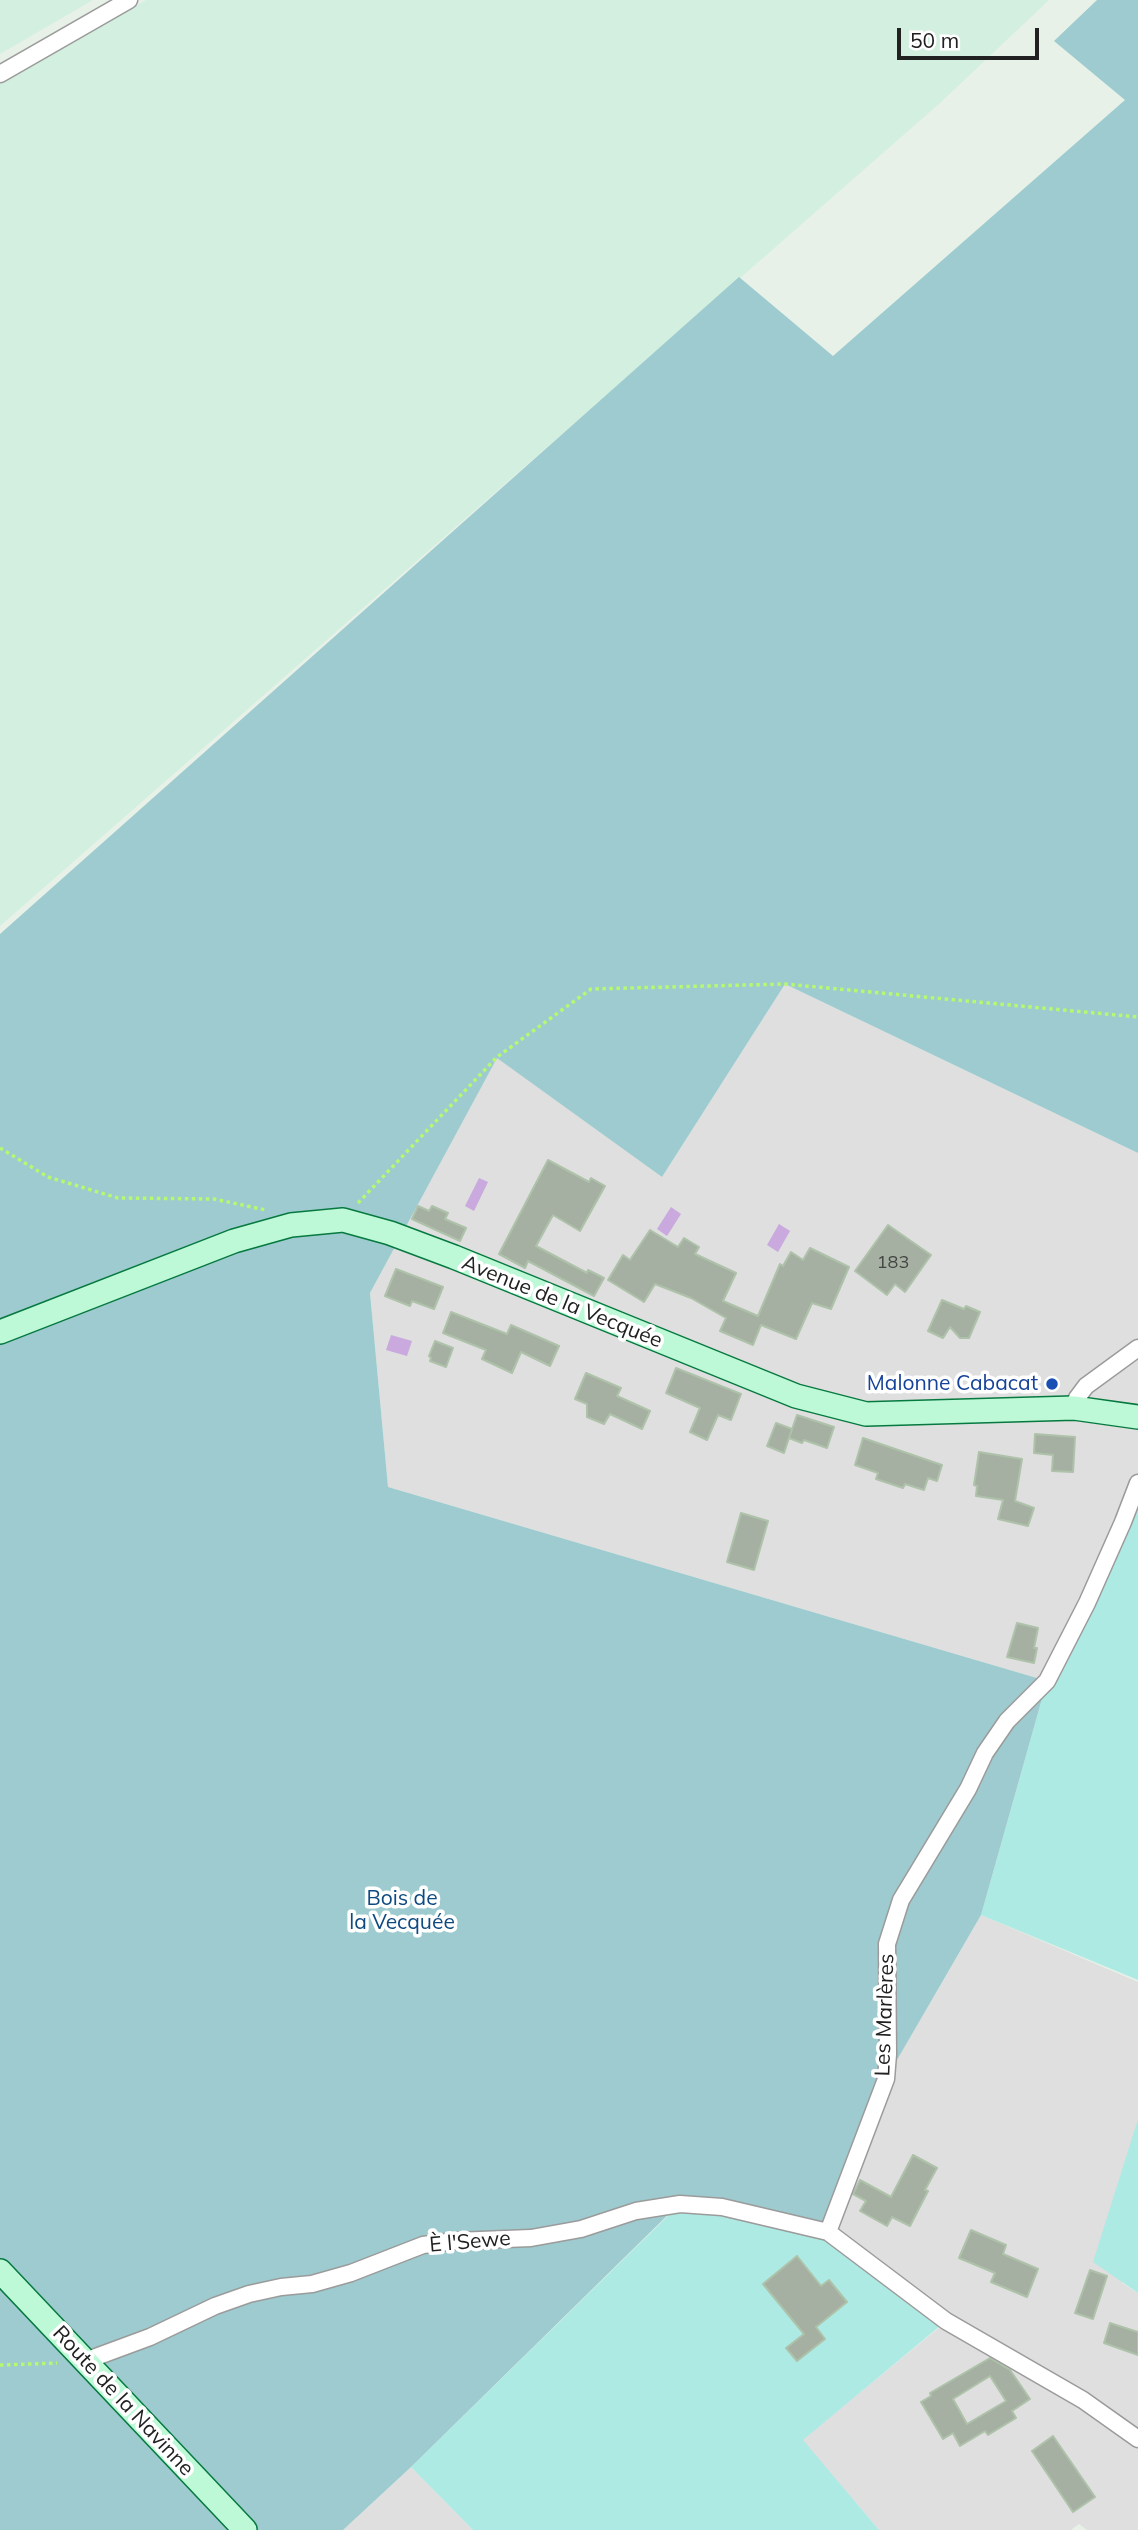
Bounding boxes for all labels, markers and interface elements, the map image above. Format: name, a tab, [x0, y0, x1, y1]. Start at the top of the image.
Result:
scale bar	[900, 14, 1042, 58]
text: 50 m	[910, 27, 959, 53]
street label: Avenue de la Vecquée	[458, 1250, 666, 1354]
house number: 183	[877, 1252, 909, 1274]
place label: Malonne Cabacat	[867, 1371, 1038, 1397]
marker: Malonne Cabacat	[1044, 1376, 1060, 1392]
park label: Bois de la Vecquée	[349, 1886, 455, 1936]
street label: Les Marlères	[870, 1953, 900, 2077]
street label: È l'Sewe	[428, 2226, 512, 2258]
street label: Route de la Navinne	[47, 2321, 199, 2481]

